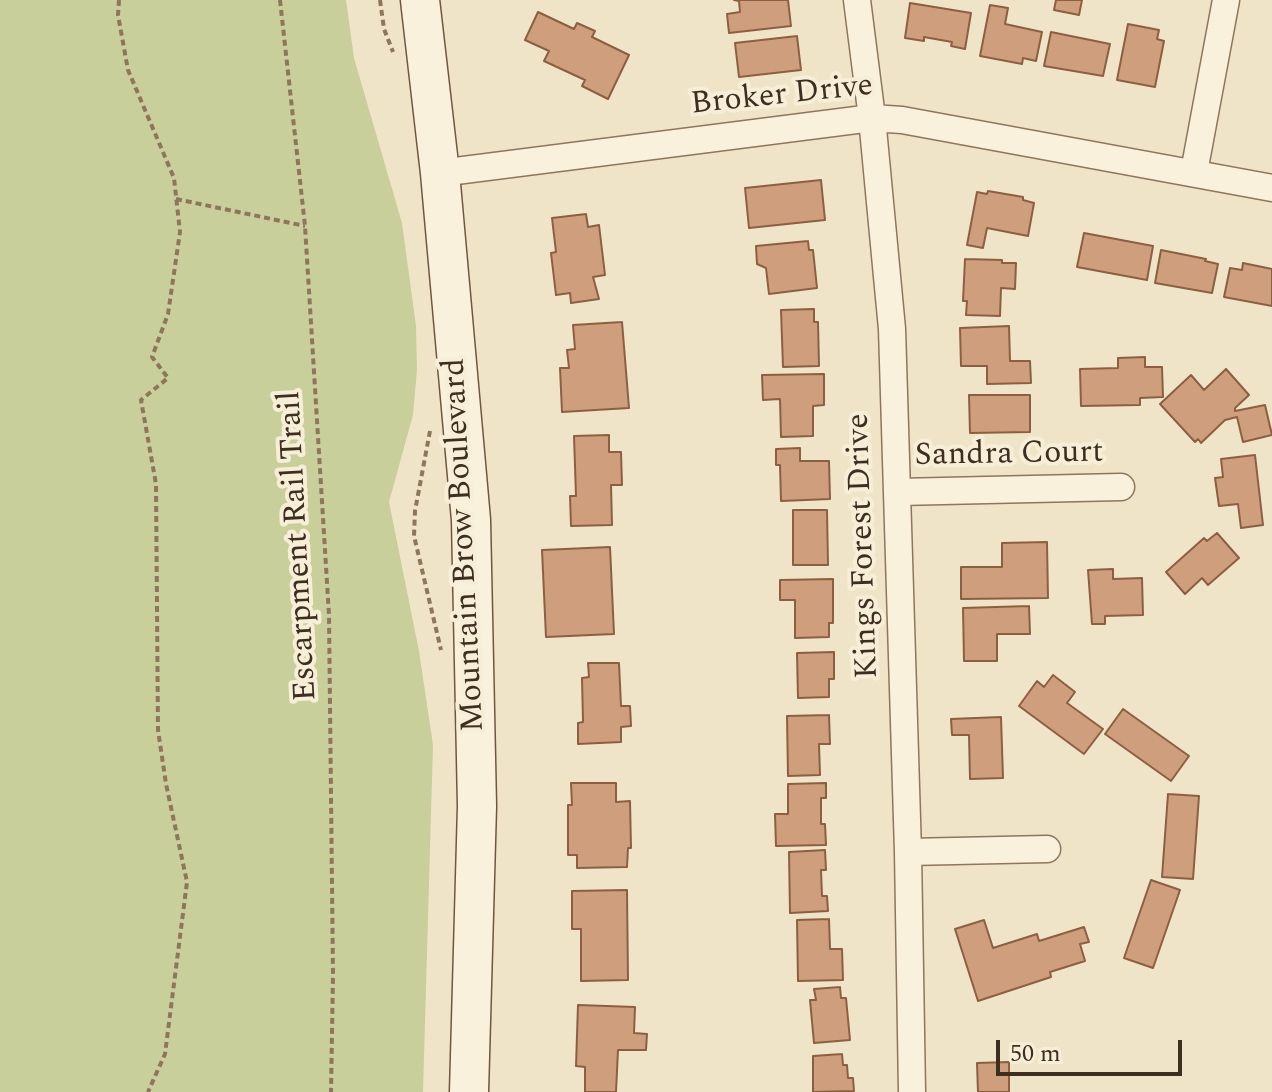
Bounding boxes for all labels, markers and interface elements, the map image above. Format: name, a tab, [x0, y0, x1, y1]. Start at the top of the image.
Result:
street label: Broker Drive	[689, 68, 875, 126]
street label: Mountain Brow Boulevard	[437, 357, 495, 733]
street label: Escarpment Rail Trail	[273, 390, 327, 702]
street label: Kings Forest Drive	[841, 413, 889, 679]
street label: Sandra Court	[914, 435, 1104, 477]
scale bar	[1000, 1024, 1186, 1074]
text: 50 m	[1010, 1036, 1061, 1072]

